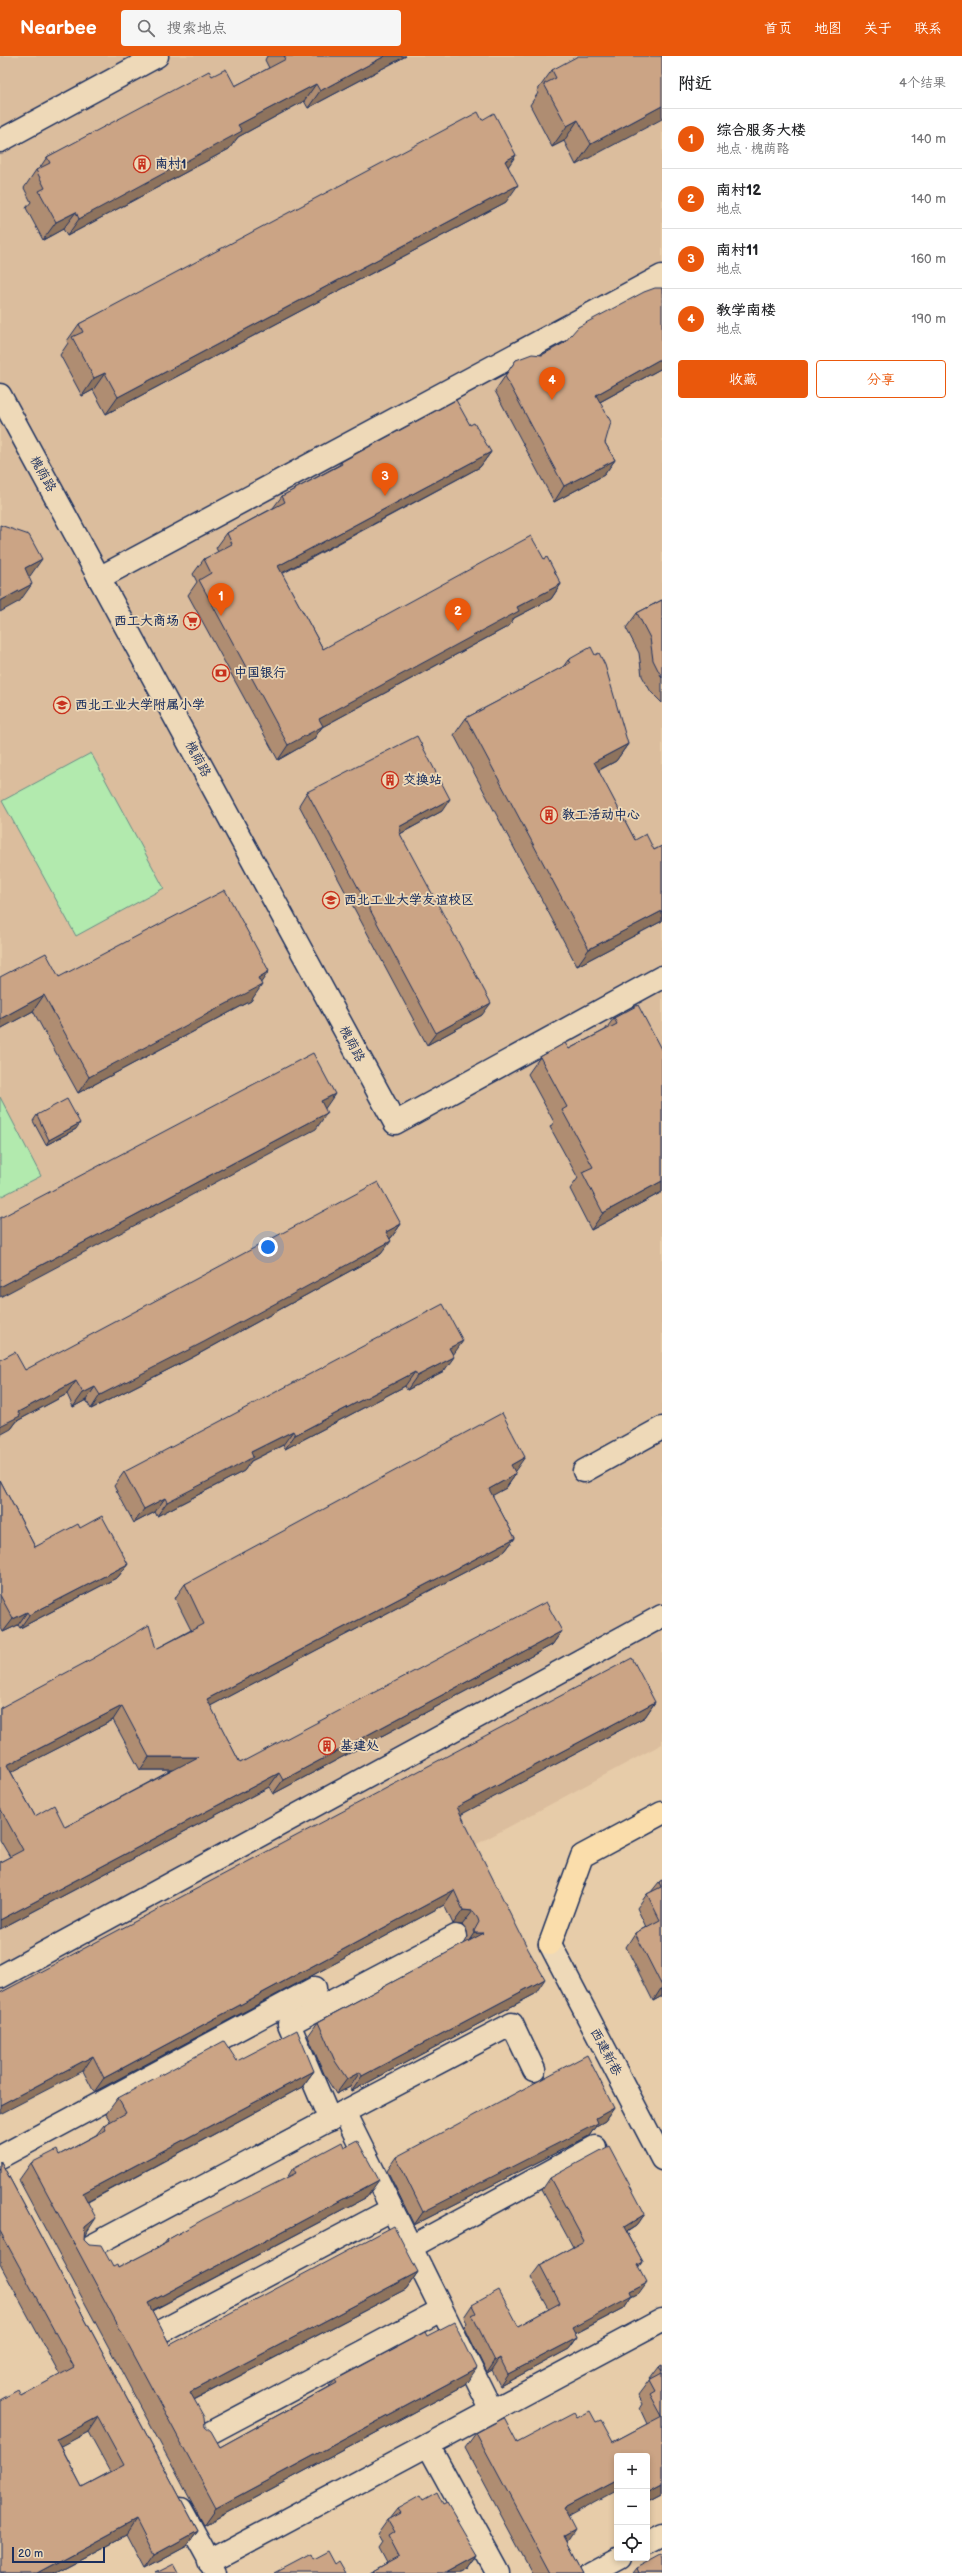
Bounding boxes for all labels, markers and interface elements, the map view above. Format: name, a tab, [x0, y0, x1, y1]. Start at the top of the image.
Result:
search box	[121, 10, 401, 46]
text: Nearbee	[20, 17, 97, 40]
icon: search	[135, 17, 157, 39]
text: 搜索地点	[167, 19, 227, 38]
text: 首页	[764, 20, 792, 37]
text: 地图	[814, 20, 842, 37]
text: 关于	[864, 20, 892, 37]
text: 联系	[914, 20, 942, 37]
text: 附近	[678, 74, 712, 94]
text: 4个结果	[899, 75, 946, 91]
text: 综合服务大楼	[716, 121, 806, 140]
text: 1	[688, 131, 694, 147]
text: 140 m	[911, 131, 946, 147]
text: 地点 · 槐荫路	[716, 141, 789, 157]
building icon: 南村1	[132, 154, 152, 174]
place label: 南村1	[155, 156, 186, 172]
text: 南村12	[716, 181, 761, 200]
text: 2	[687, 191, 695, 207]
text: 140 m	[911, 191, 946, 207]
text: 地点	[716, 201, 742, 217]
text: 南村11	[716, 241, 759, 260]
text: 3	[687, 251, 695, 267]
text: 160 m	[911, 251, 946, 267]
text: 地点	[716, 261, 742, 277]
text: 教学南楼	[716, 301, 776, 320]
text: 4	[687, 311, 695, 327]
text: 190 m	[912, 311, 946, 327]
text: 地点	[716, 321, 742, 337]
button: 收藏	[678, 360, 808, 398]
button: 分享	[816, 360, 946, 398]
pin: 4	[539, 367, 565, 400]
street label: 槐荫路	[27, 453, 59, 495]
pin: 3	[372, 463, 398, 496]
pin: 1	[208, 583, 234, 616]
pin: 2	[445, 598, 471, 631]
supermarket icon: 西工大商场	[182, 611, 202, 631]
place label: 西工大商场	[114, 613, 179, 629]
bank icon: 中国银行	[211, 663, 231, 683]
place label: 中国银行	[234, 665, 286, 681]
school or university icon: 西北工业大学附属小学	[52, 695, 72, 715]
place label: 西北工业大学附属小学	[75, 697, 205, 713]
street label: 槐荫路	[182, 738, 214, 780]
building icon: 交换站	[380, 770, 400, 790]
place label: 交换站	[403, 772, 442, 788]
building icon: 教工活动中心	[539, 805, 559, 825]
place label: 教工活动中心	[562, 807, 640, 823]
school or university icon: 西北工业大学友谊校区	[321, 890, 341, 910]
place label: 西北工业大学友谊校区	[344, 892, 474, 908]
street label: 槐荫路	[336, 1023, 368, 1065]
your location	[258, 1237, 278, 1257]
building icon: 基建处	[317, 1736, 337, 1756]
place label: 基建处	[340, 1738, 379, 1754]
street label: 西建新巷	[587, 2025, 625, 2079]
map controls	[614, 2453, 650, 2561]
button: +	[614, 2453, 650, 2489]
button: −	[614, 2489, 650, 2525]
button: locate	[614, 2525, 650, 2561]
scale bar	[12, 2545, 105, 2564]
text: 20 m	[18, 2547, 43, 2560]

